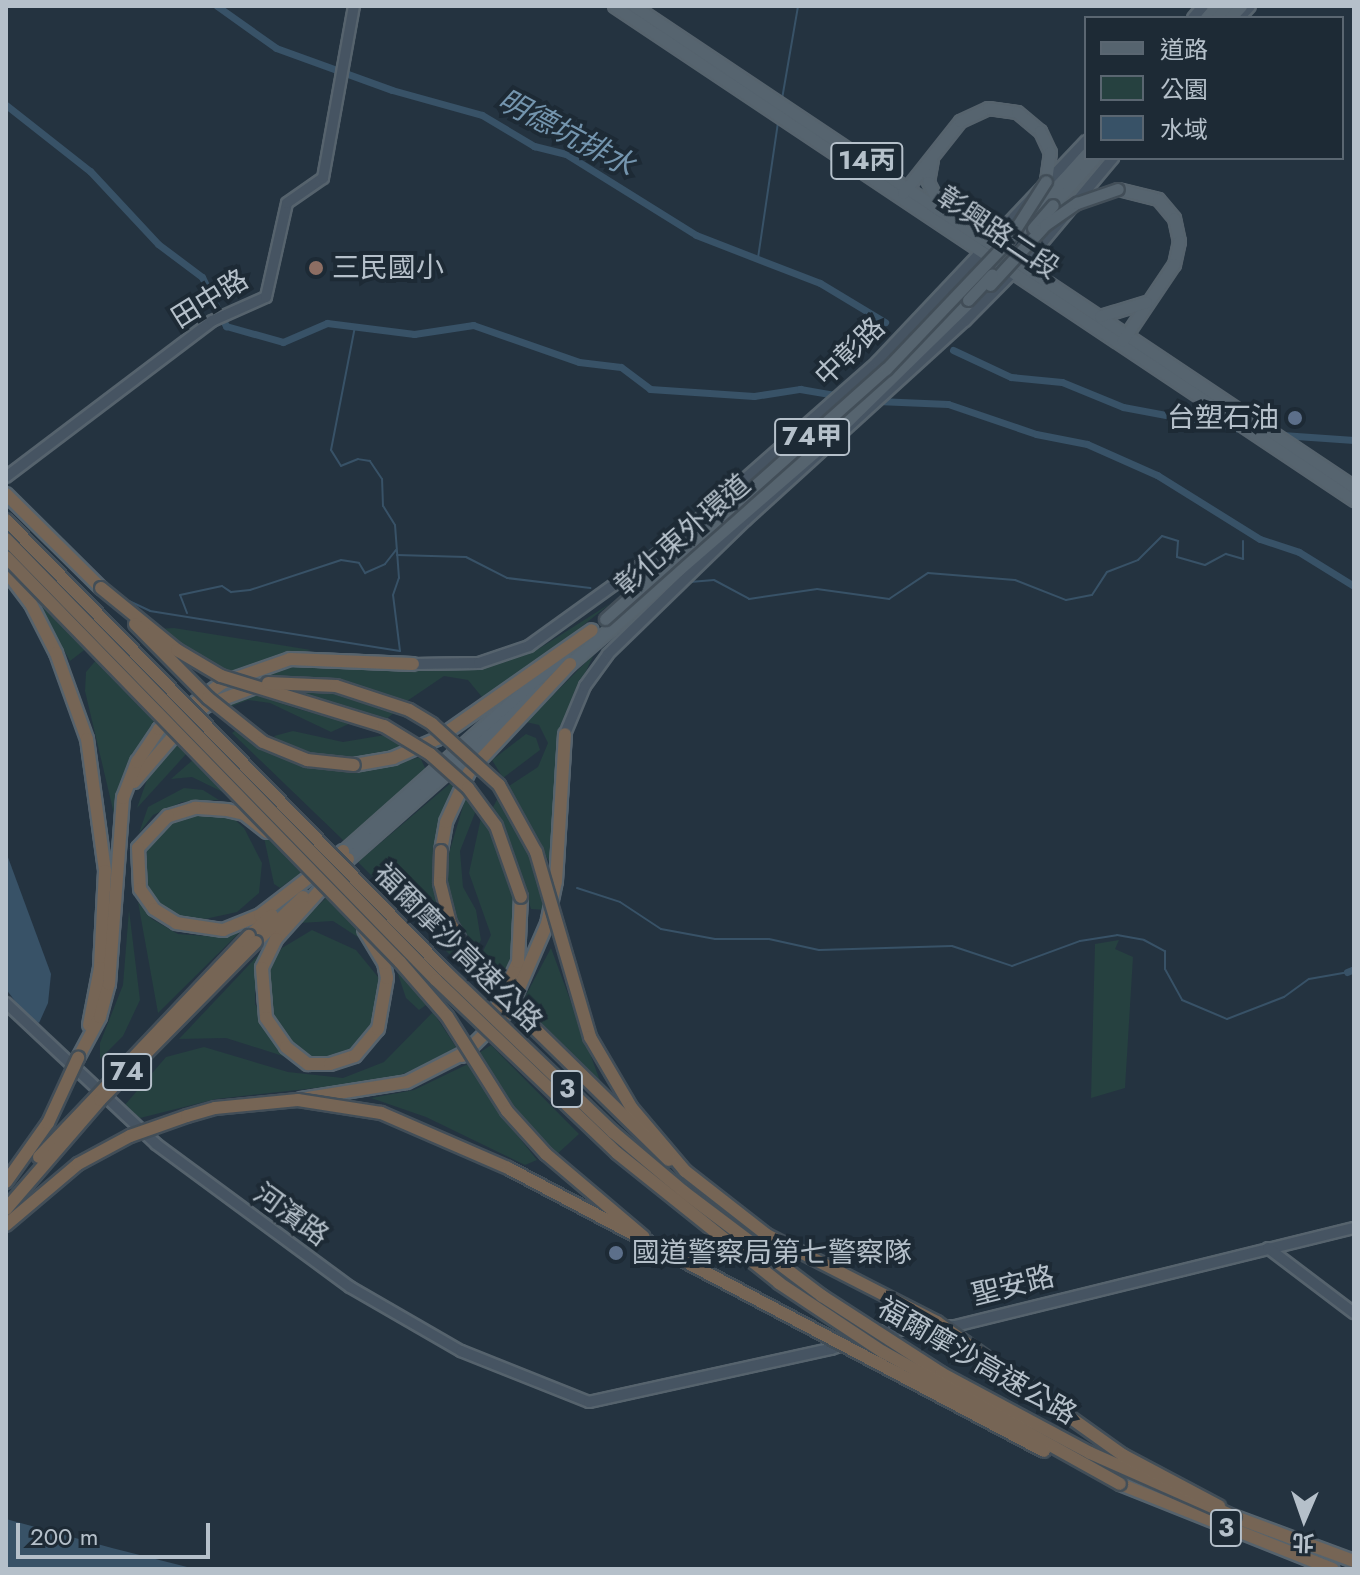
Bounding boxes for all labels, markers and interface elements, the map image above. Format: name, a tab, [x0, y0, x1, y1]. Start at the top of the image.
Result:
legend	[1084, 16, 1344, 160]
text: 道路	[1160, 32, 1208, 67]
text: 公園	[1160, 72, 1208, 107]
water label: 明德坑排水	[491, 82, 641, 184]
text: 水域	[1160, 112, 1208, 147]
road number: 14丙	[829, 139, 905, 183]
street label: 彰興路二段	[931, 180, 1065, 286]
place label: 三民國小	[332, 251, 444, 285]
marker: 三民國小	[307, 259, 325, 277]
street label: 田中路	[165, 262, 255, 336]
street label: 中彰路	[808, 311, 892, 393]
place label: 台塑石油	[1167, 401, 1279, 435]
marker: 台塑石油	[1286, 409, 1304, 427]
road number: 74甲	[774, 415, 850, 459]
street label: 彰化東外環道	[609, 467, 757, 603]
street label: 福爾摩沙高速公路	[367, 857, 549, 1039]
road number: 74	[101, 1050, 153, 1094]
road number: 3	[549, 1067, 585, 1111]
street label: 河濱路	[247, 1177, 335, 1253]
place label: 國道警察局第七警察隊	[632, 1236, 912, 1270]
marker: 國道警察局第七警察隊	[607, 1244, 625, 1262]
street label: 聖安路	[968, 1260, 1058, 1312]
street label: 福爾摩沙高速公路	[872, 1290, 1082, 1432]
north arrow	[1264, 1479, 1344, 1559]
road number: 3	[1208, 1506, 1244, 1550]
scale bar	[20, 1507, 214, 1557]
text: 200 m	[30, 1519, 98, 1554]
text: 北	[1292, 1527, 1315, 1559]

